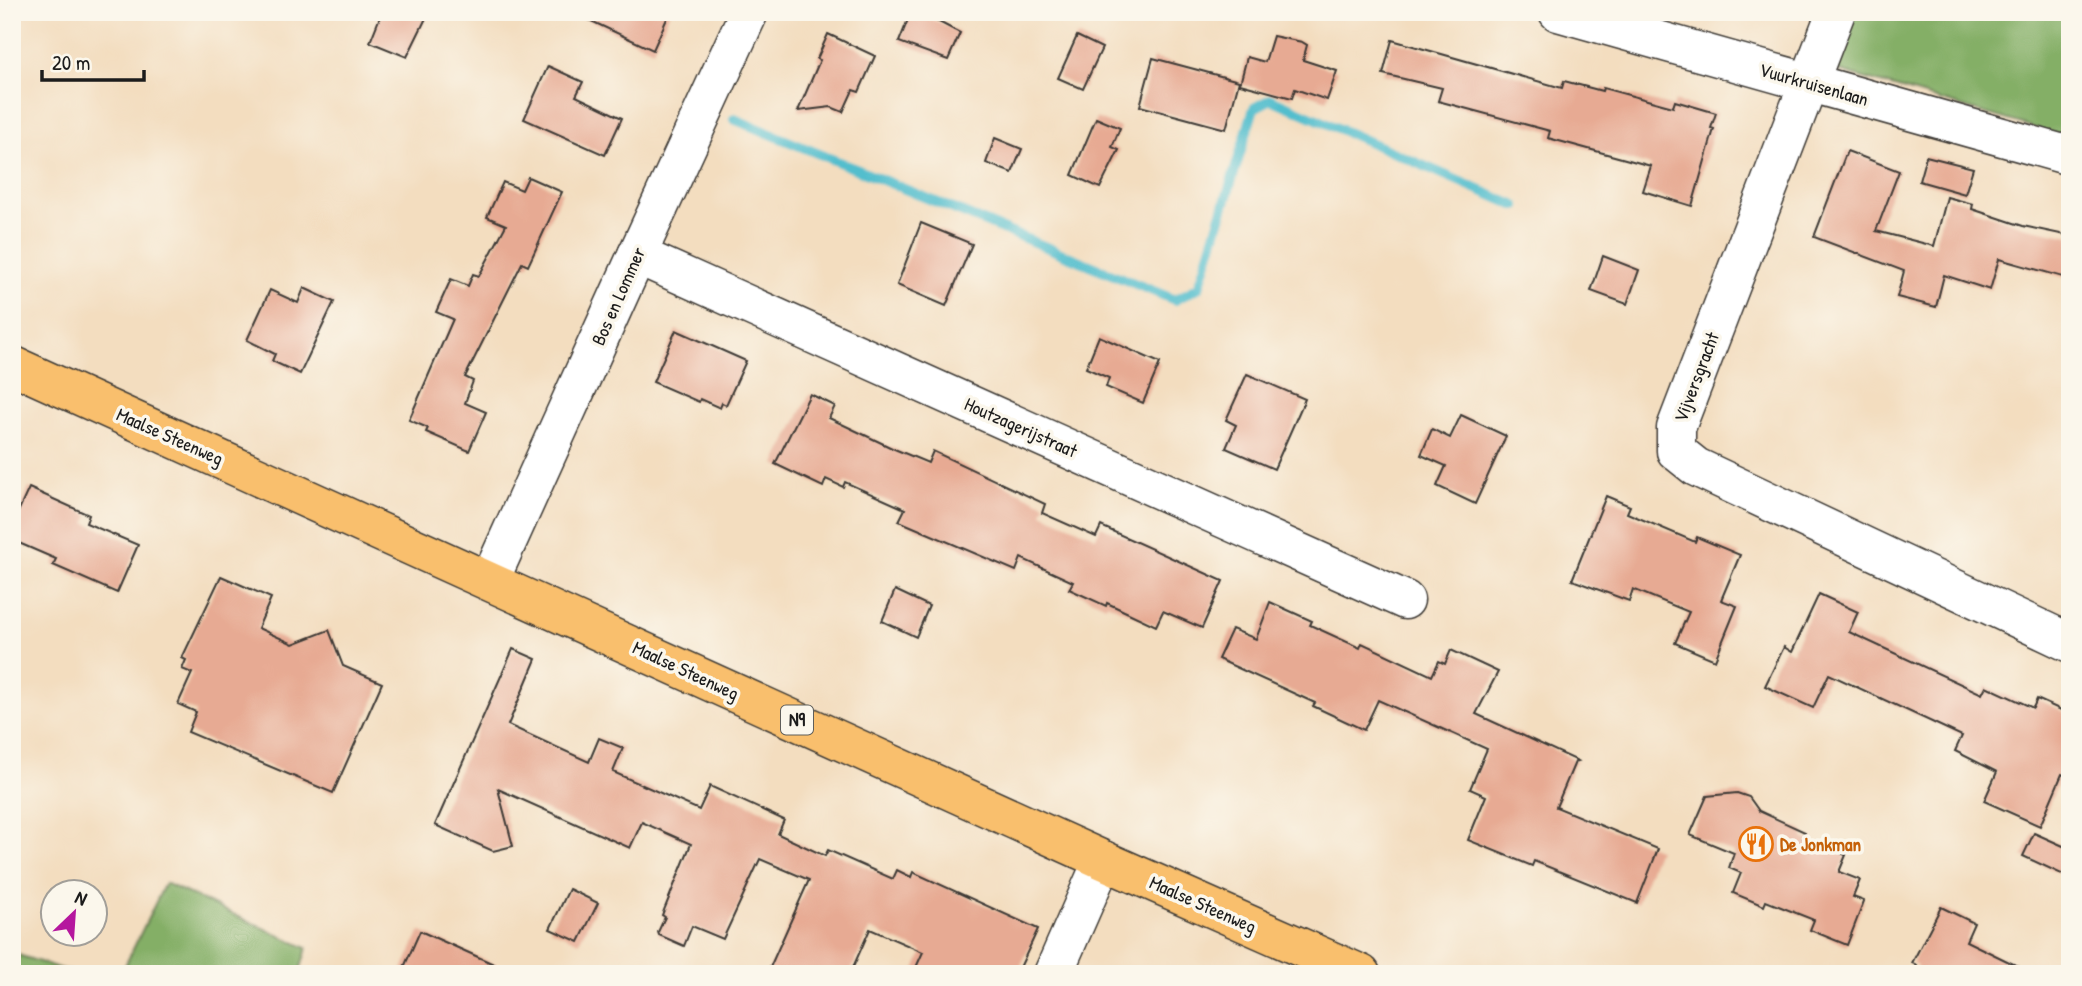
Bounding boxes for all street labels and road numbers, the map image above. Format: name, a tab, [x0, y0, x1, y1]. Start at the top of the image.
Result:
street label: Vuurkruisenlaan	[1756, 56, 1872, 112]
street label: Bos en Lommer	[585, 242, 651, 349]
street label: Vijversgracht	[1667, 328, 1725, 426]
street label: Houtzagerijstraat	[960, 391, 1082, 464]
street label: Maalse Steenweg	[113, 401, 227, 471]
street label: Maalse Steenweg	[629, 634, 743, 706]
road number: N9	[781, 706, 813, 734]
street label: Maalse Steenweg	[1146, 869, 1260, 939]

